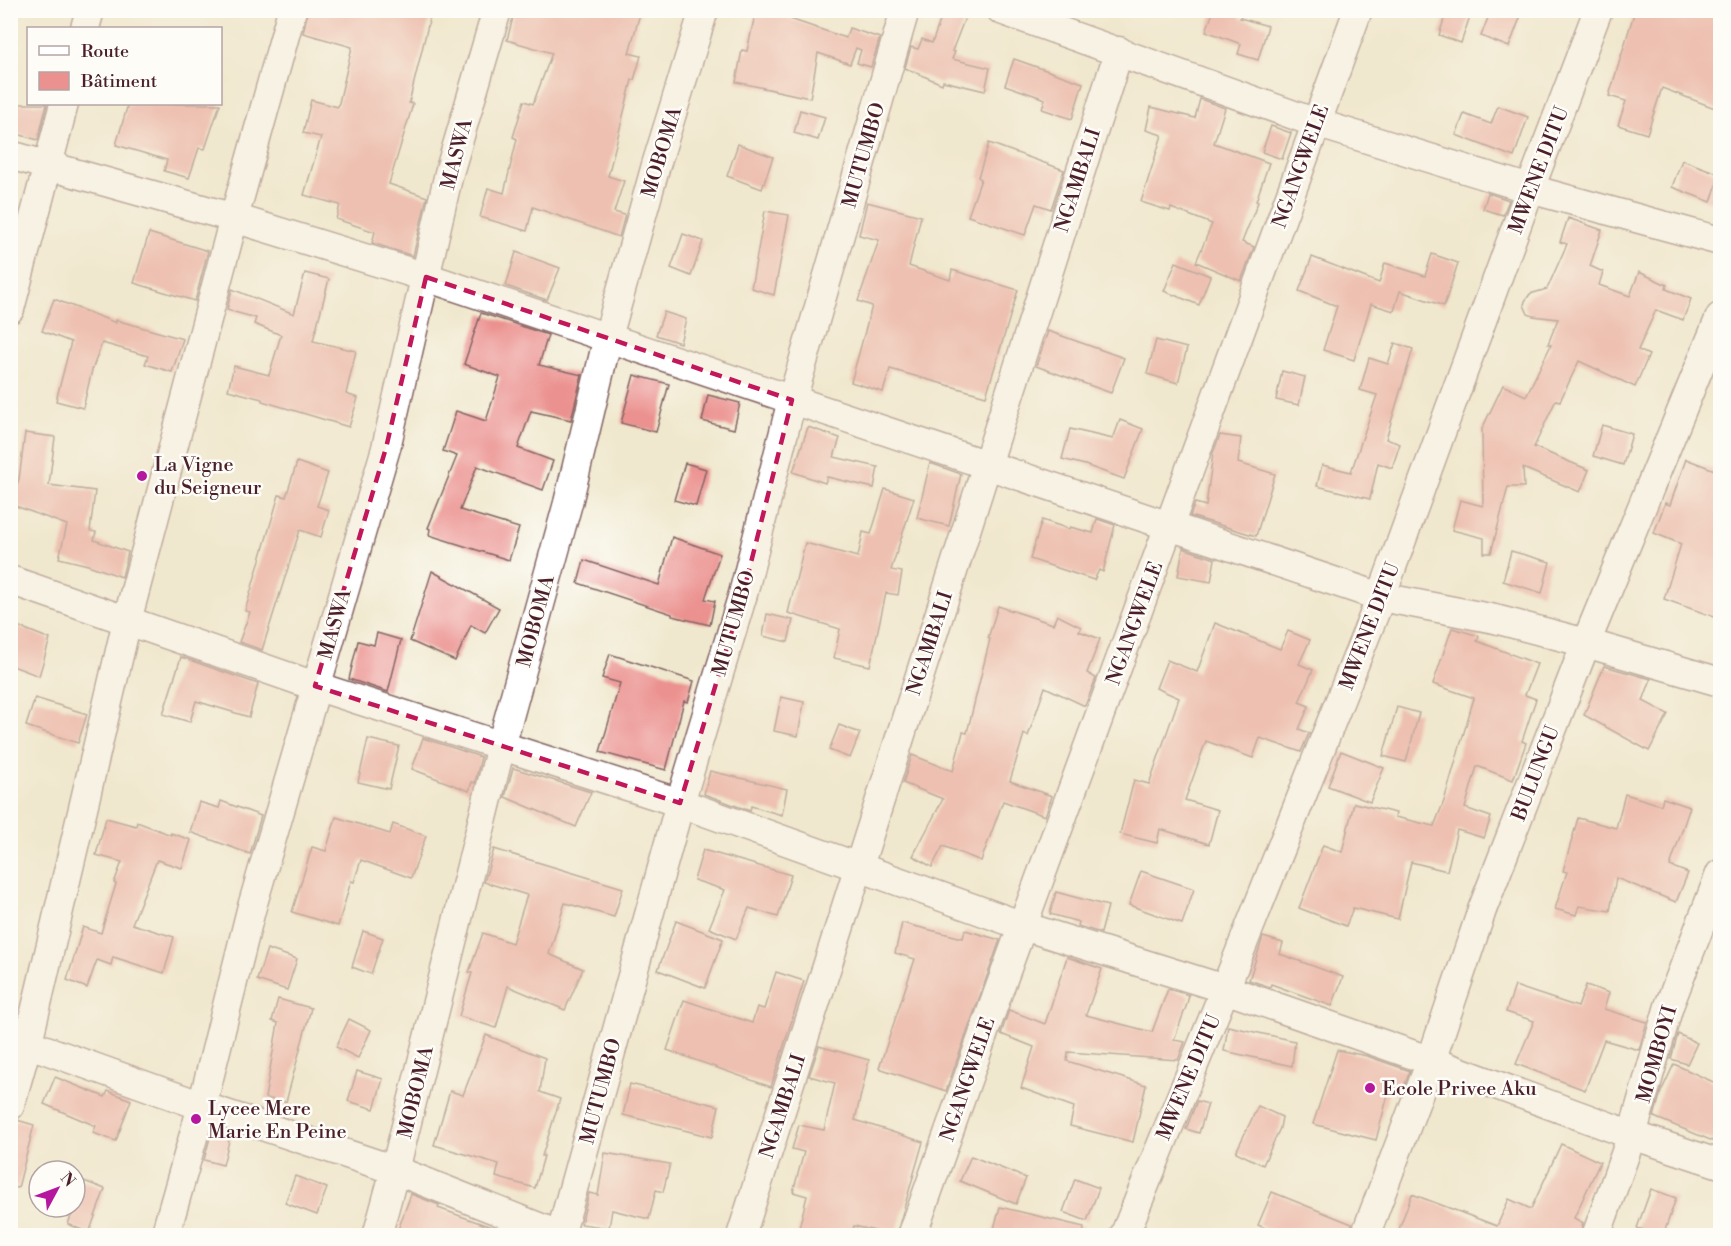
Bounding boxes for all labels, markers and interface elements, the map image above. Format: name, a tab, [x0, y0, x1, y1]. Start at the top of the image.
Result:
legend	[27, 27, 222, 105]
text: Route	[81, 40, 129, 63]
text: Bâtiment	[80, 70, 158, 93]
street label: MUTUMBO	[837, 100, 891, 211]
street label: NGANGWELE	[1267, 101, 1335, 232]
street label: MOBOMA	[637, 103, 689, 201]
street label: MWENE DITU	[1504, 103, 1575, 238]
street label: MASWA	[436, 115, 479, 193]
street label: NGAMBALI	[1050, 125, 1107, 236]
place label: La Vigne du Seigneur	[154, 453, 262, 501]
marker: La Vigne du Seigneur	[135, 469, 149, 483]
street label: NGANGWELE	[1101, 558, 1169, 689]
street label: MWENE DITU	[1335, 559, 1406, 694]
street label: MUTUMBO	[707, 568, 761, 679]
street label: MOBOMA	[512, 571, 561, 670]
street label: MASWA	[313, 585, 358, 663]
street label: NGAMBALI	[902, 588, 959, 699]
street label: BULUNGU	[1507, 722, 1566, 825]
street label: MOMBOYI	[1632, 1003, 1683, 1106]
street label: MWENE DITU	[1152, 1011, 1227, 1144]
street label: NGANGWELE	[935, 1014, 1001, 1145]
street label: MUTUMBO	[575, 1036, 628, 1147]
street label: MOBOMA	[393, 1042, 440, 1141]
street label: NGAMBALI	[755, 1051, 812, 1162]
place label: Ecole Privee Aku	[1382, 1077, 1537, 1102]
marker: Ecole Privee Aku	[1363, 1081, 1377, 1095]
place label: Lycee Mere Marie En Peine	[208, 1097, 347, 1145]
marker: Lycee Mere Marie En Peine	[189, 1112, 203, 1126]
north arrow	[27, 1159, 87, 1219]
text: N	[56, 1168, 79, 1191]

